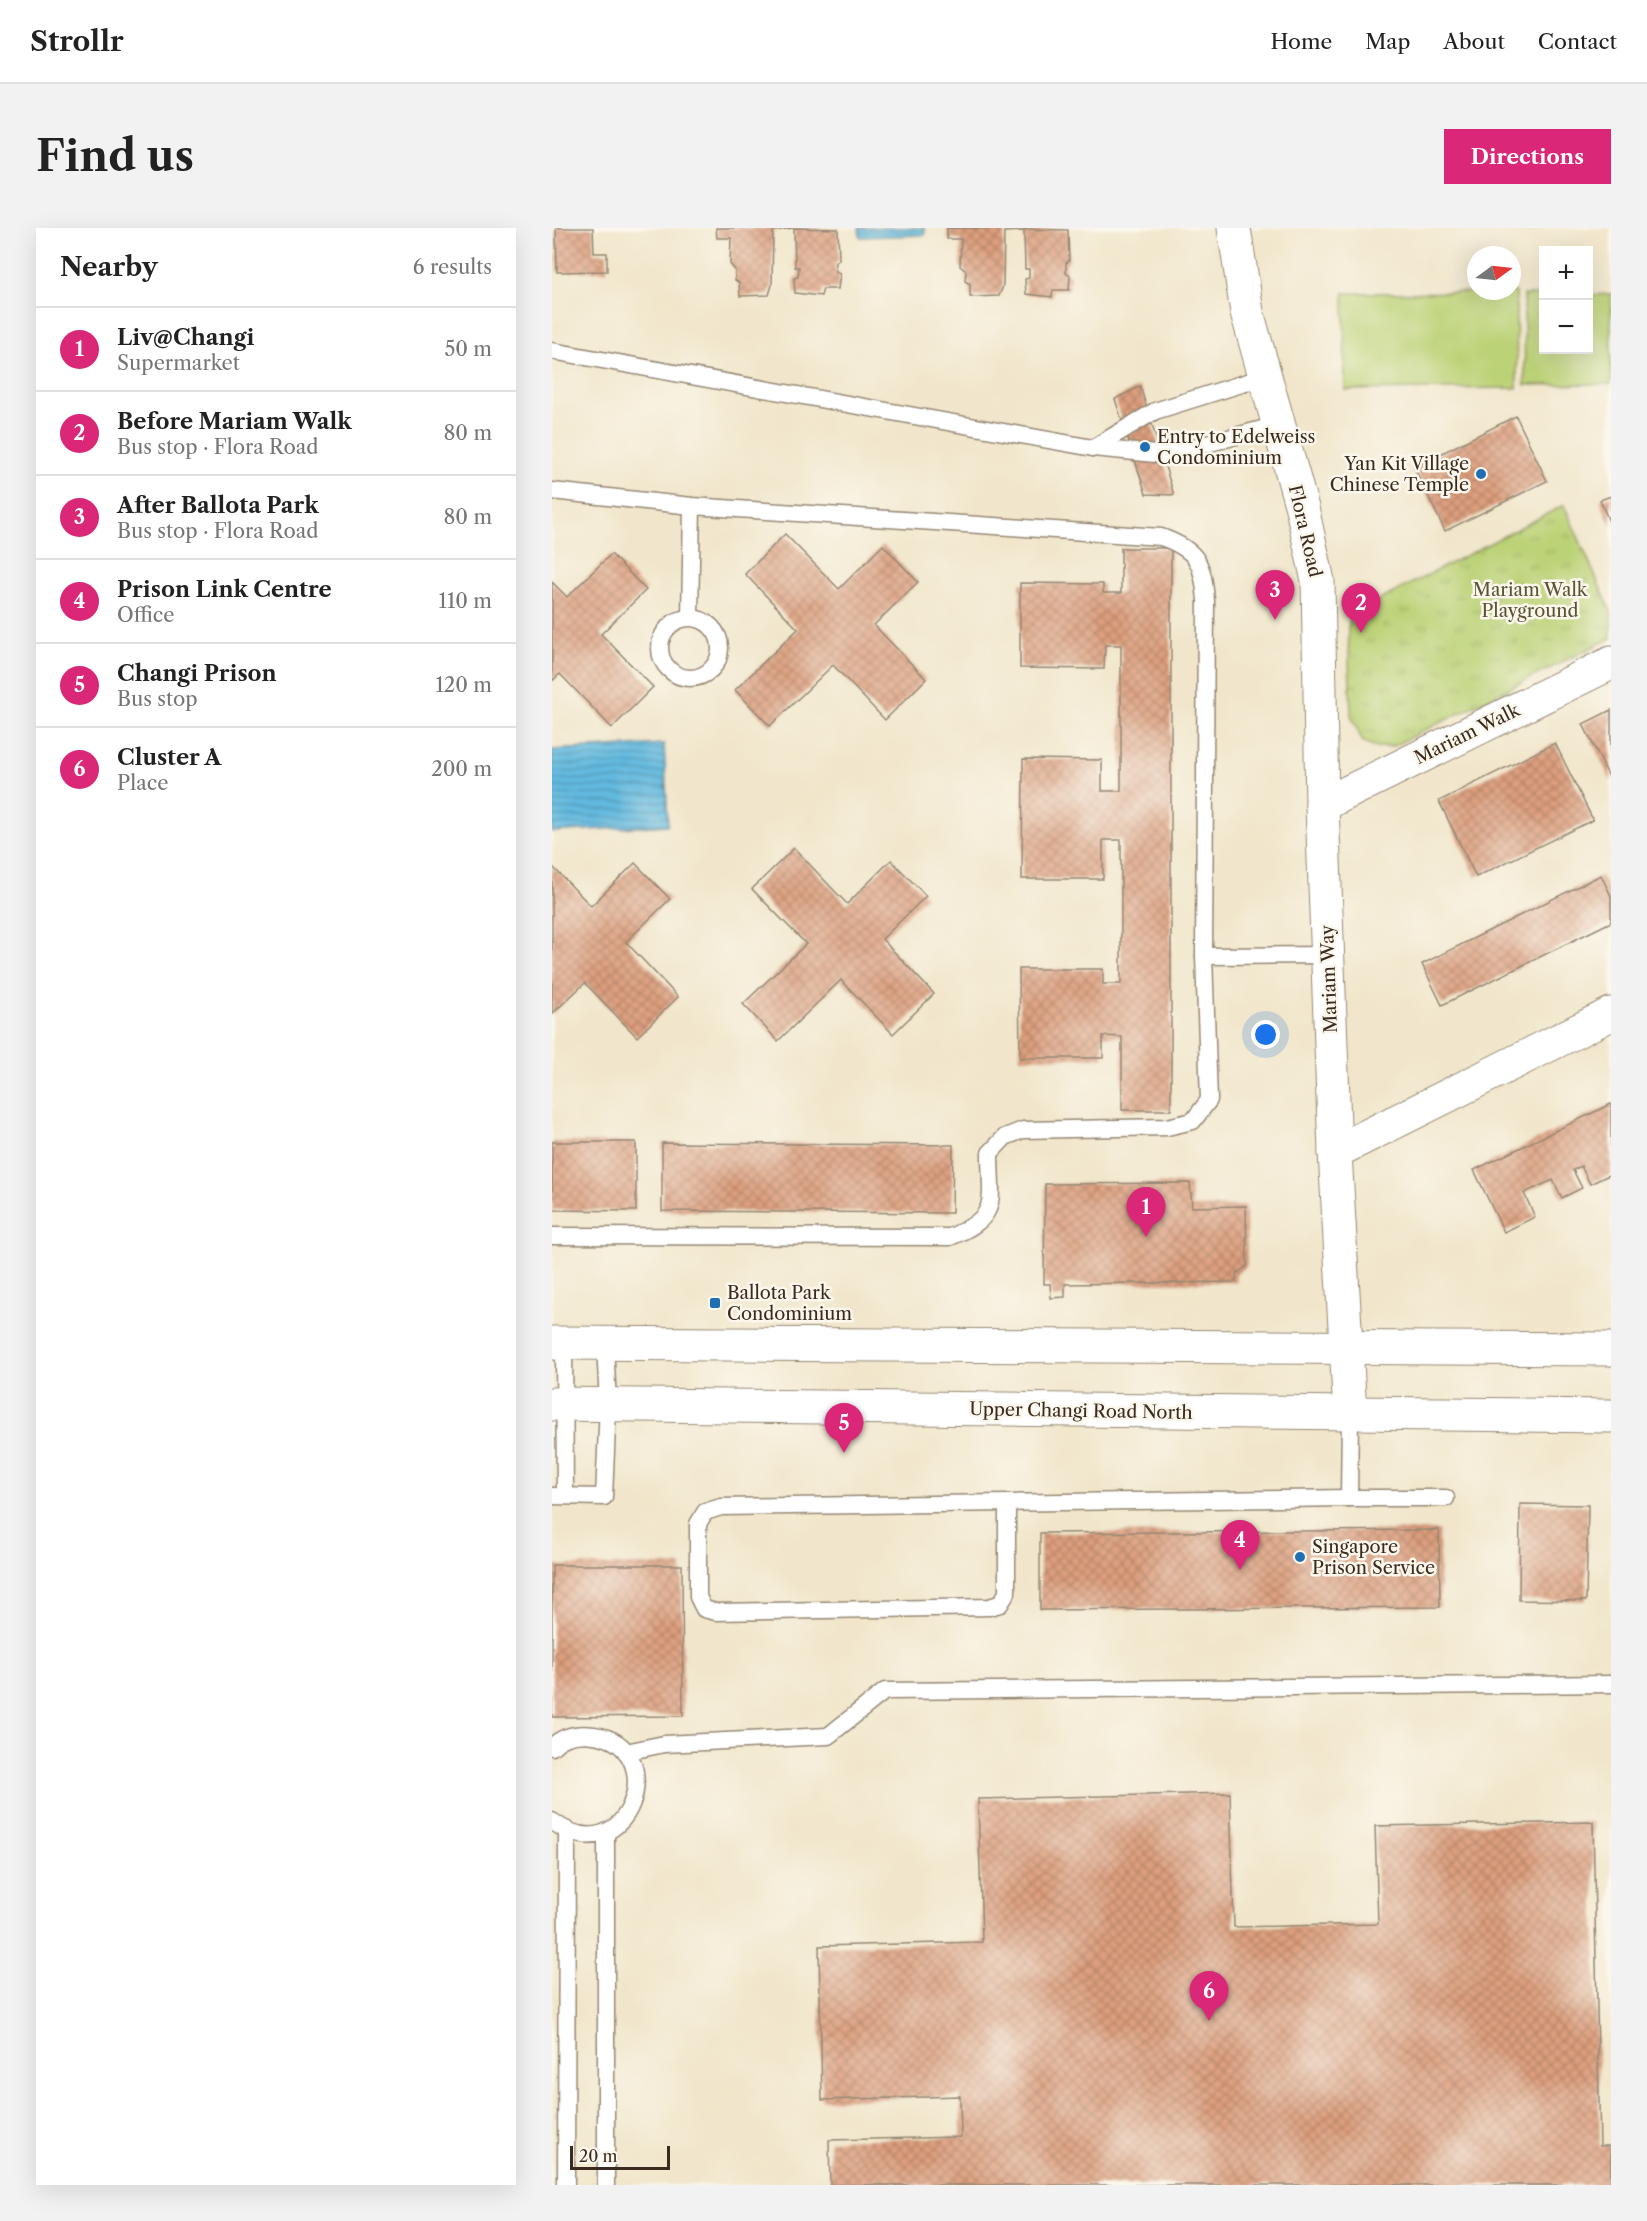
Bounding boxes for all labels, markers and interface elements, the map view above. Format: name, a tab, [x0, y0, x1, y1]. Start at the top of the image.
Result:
text: Strollr	[30, 24, 124, 58]
text: Home	[1271, 29, 1332, 54]
text: Map	[1365, 29, 1410, 54]
text: About	[1443, 29, 1505, 54]
text: Contact	[1538, 29, 1617, 54]
button: Directions	[1444, 129, 1611, 184]
text: Find us	[36, 130, 194, 182]
north arrow	[1467, 246, 1521, 300]
map controls	[1539, 246, 1593, 354]
button: +	[1539, 246, 1593, 300]
text: Nearby	[60, 251, 158, 283]
text: 6 results	[413, 255, 492, 279]
button: −	[1539, 300, 1593, 354]
text: Liv@Changi	[117, 324, 254, 351]
text: 1	[75, 337, 84, 361]
text: 50 m	[445, 337, 492, 361]
text: Supermarket	[117, 351, 240, 375]
text: Before Mariam Walk	[117, 408, 352, 435]
text: 2	[74, 421, 85, 445]
text: 80 m	[444, 421, 492, 445]
place label: Entry to Edelweiss Condominium	[1157, 426, 1315, 469]
text: Bus stop · Flora Road	[117, 435, 318, 459]
marker: Entry to Edelweiss Condominium	[1138, 440, 1152, 454]
place label: Yan Kit Village Chinese Temple	[1330, 453, 1469, 496]
marker: Yan Kit Village Chinese Temple	[1474, 467, 1488, 481]
street label: Flora Road	[1284, 483, 1326, 579]
text: After Ballota Park	[117, 492, 319, 519]
text: 3	[74, 505, 85, 529]
text: 80 m	[444, 505, 492, 529]
text: Bus stop · Flora Road	[117, 519, 318, 543]
pin: 3	[1256, 570, 1294, 620]
text: Prison Link Centre	[117, 576, 332, 603]
park label: Mariam Walk Playground	[1473, 579, 1589, 622]
pin: 2	[1342, 584, 1380, 633]
text: 4	[74, 589, 85, 613]
text: 110 m	[439, 589, 492, 613]
text: Office	[117, 603, 175, 627]
text: Changi Prison	[117, 660, 277, 687]
text: 5	[74, 673, 85, 697]
text: 120 m	[435, 673, 492, 697]
text: Bus stop	[117, 687, 198, 711]
street label: Mariam Walk	[1411, 698, 1525, 769]
text: Cluster A	[117, 744, 221, 771]
text: 6	[74, 757, 85, 781]
text: 200 m	[431, 757, 492, 781]
text: Place	[117, 771, 168, 795]
street label: Mariam Way	[1316, 924, 1342, 1033]
your location	[1251, 1020, 1280, 1049]
pin: 1	[1126, 1188, 1166, 1237]
place label: Ballota Park Condominium	[727, 1282, 852, 1325]
marker: Ballota Park Condominium	[708, 1296, 722, 1310]
street label: Upper Changi Road North	[969, 1398, 1193, 1424]
pin: 5	[824, 1404, 864, 1453]
pin: 4	[1220, 1520, 1260, 1570]
place label: Singapore Prison Service	[1312, 1536, 1435, 1579]
marker: Singapore Prison Service	[1293, 1550, 1307, 1564]
pin: 6	[1190, 1972, 1228, 2021]
scale bar	[570, 2143, 670, 2170]
text: 20 m	[579, 2146, 618, 2166]

